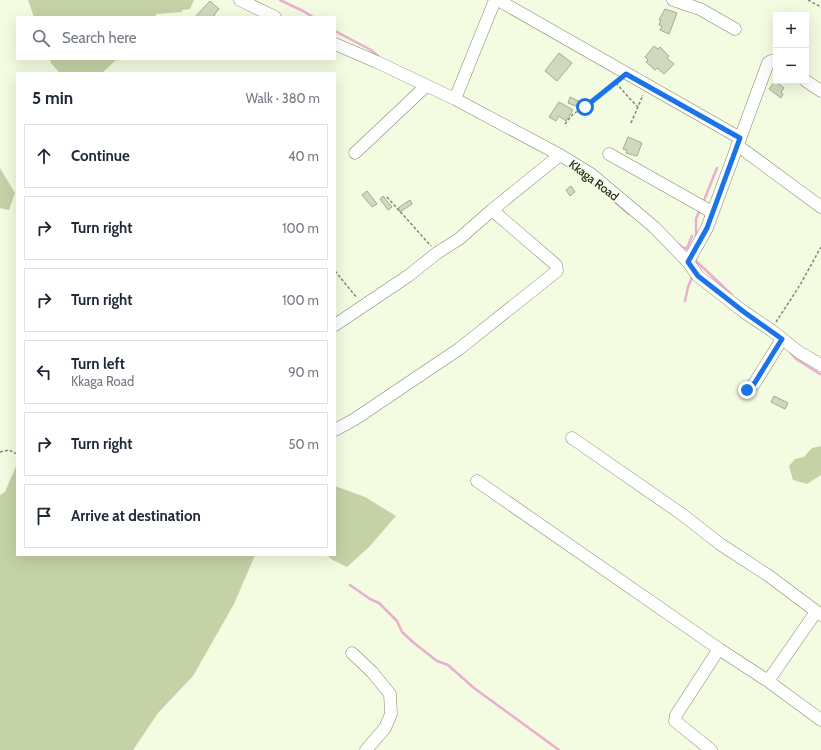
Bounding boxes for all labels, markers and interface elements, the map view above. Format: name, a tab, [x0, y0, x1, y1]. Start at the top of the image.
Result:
map controls	[773, 12, 809, 84]
button: +	[773, 12, 809, 48]
search box	[16, 16, 336, 60]
icon: search	[30, 27, 52, 49]
text: Search here	[62, 29, 137, 47]
button: −	[773, 48, 809, 84]
text: 5 min	[32, 88, 73, 108]
text: Walk · 380 m	[246, 90, 320, 106]
route start	[576, 98, 594, 116]
icon: ahead	[33, 145, 55, 167]
text: Continue	[71, 147, 130, 165]
text: 40 m	[288, 148, 319, 164]
street label: Kkaga Road	[566, 156, 622, 204]
icon: right	[33, 217, 55, 239]
text: Turn right	[71, 219, 132, 237]
text: 100 m	[282, 220, 319, 236]
icon: right	[33, 289, 55, 311]
text: Turn right	[71, 291, 132, 309]
text: 100 m	[282, 292, 319, 308]
text: Turn left	[71, 355, 125, 373]
icon: left	[33, 361, 55, 383]
text: 90 m	[288, 364, 319, 380]
text: Kkaga Road	[71, 373, 134, 389]
route end	[738, 381, 756, 399]
icon: right	[33, 433, 55, 455]
text: Turn right	[71, 435, 132, 453]
text: 50 m	[289, 436, 319, 452]
icon: arrive	[33, 505, 55, 527]
text: Arrive at destination	[71, 507, 201, 525]

